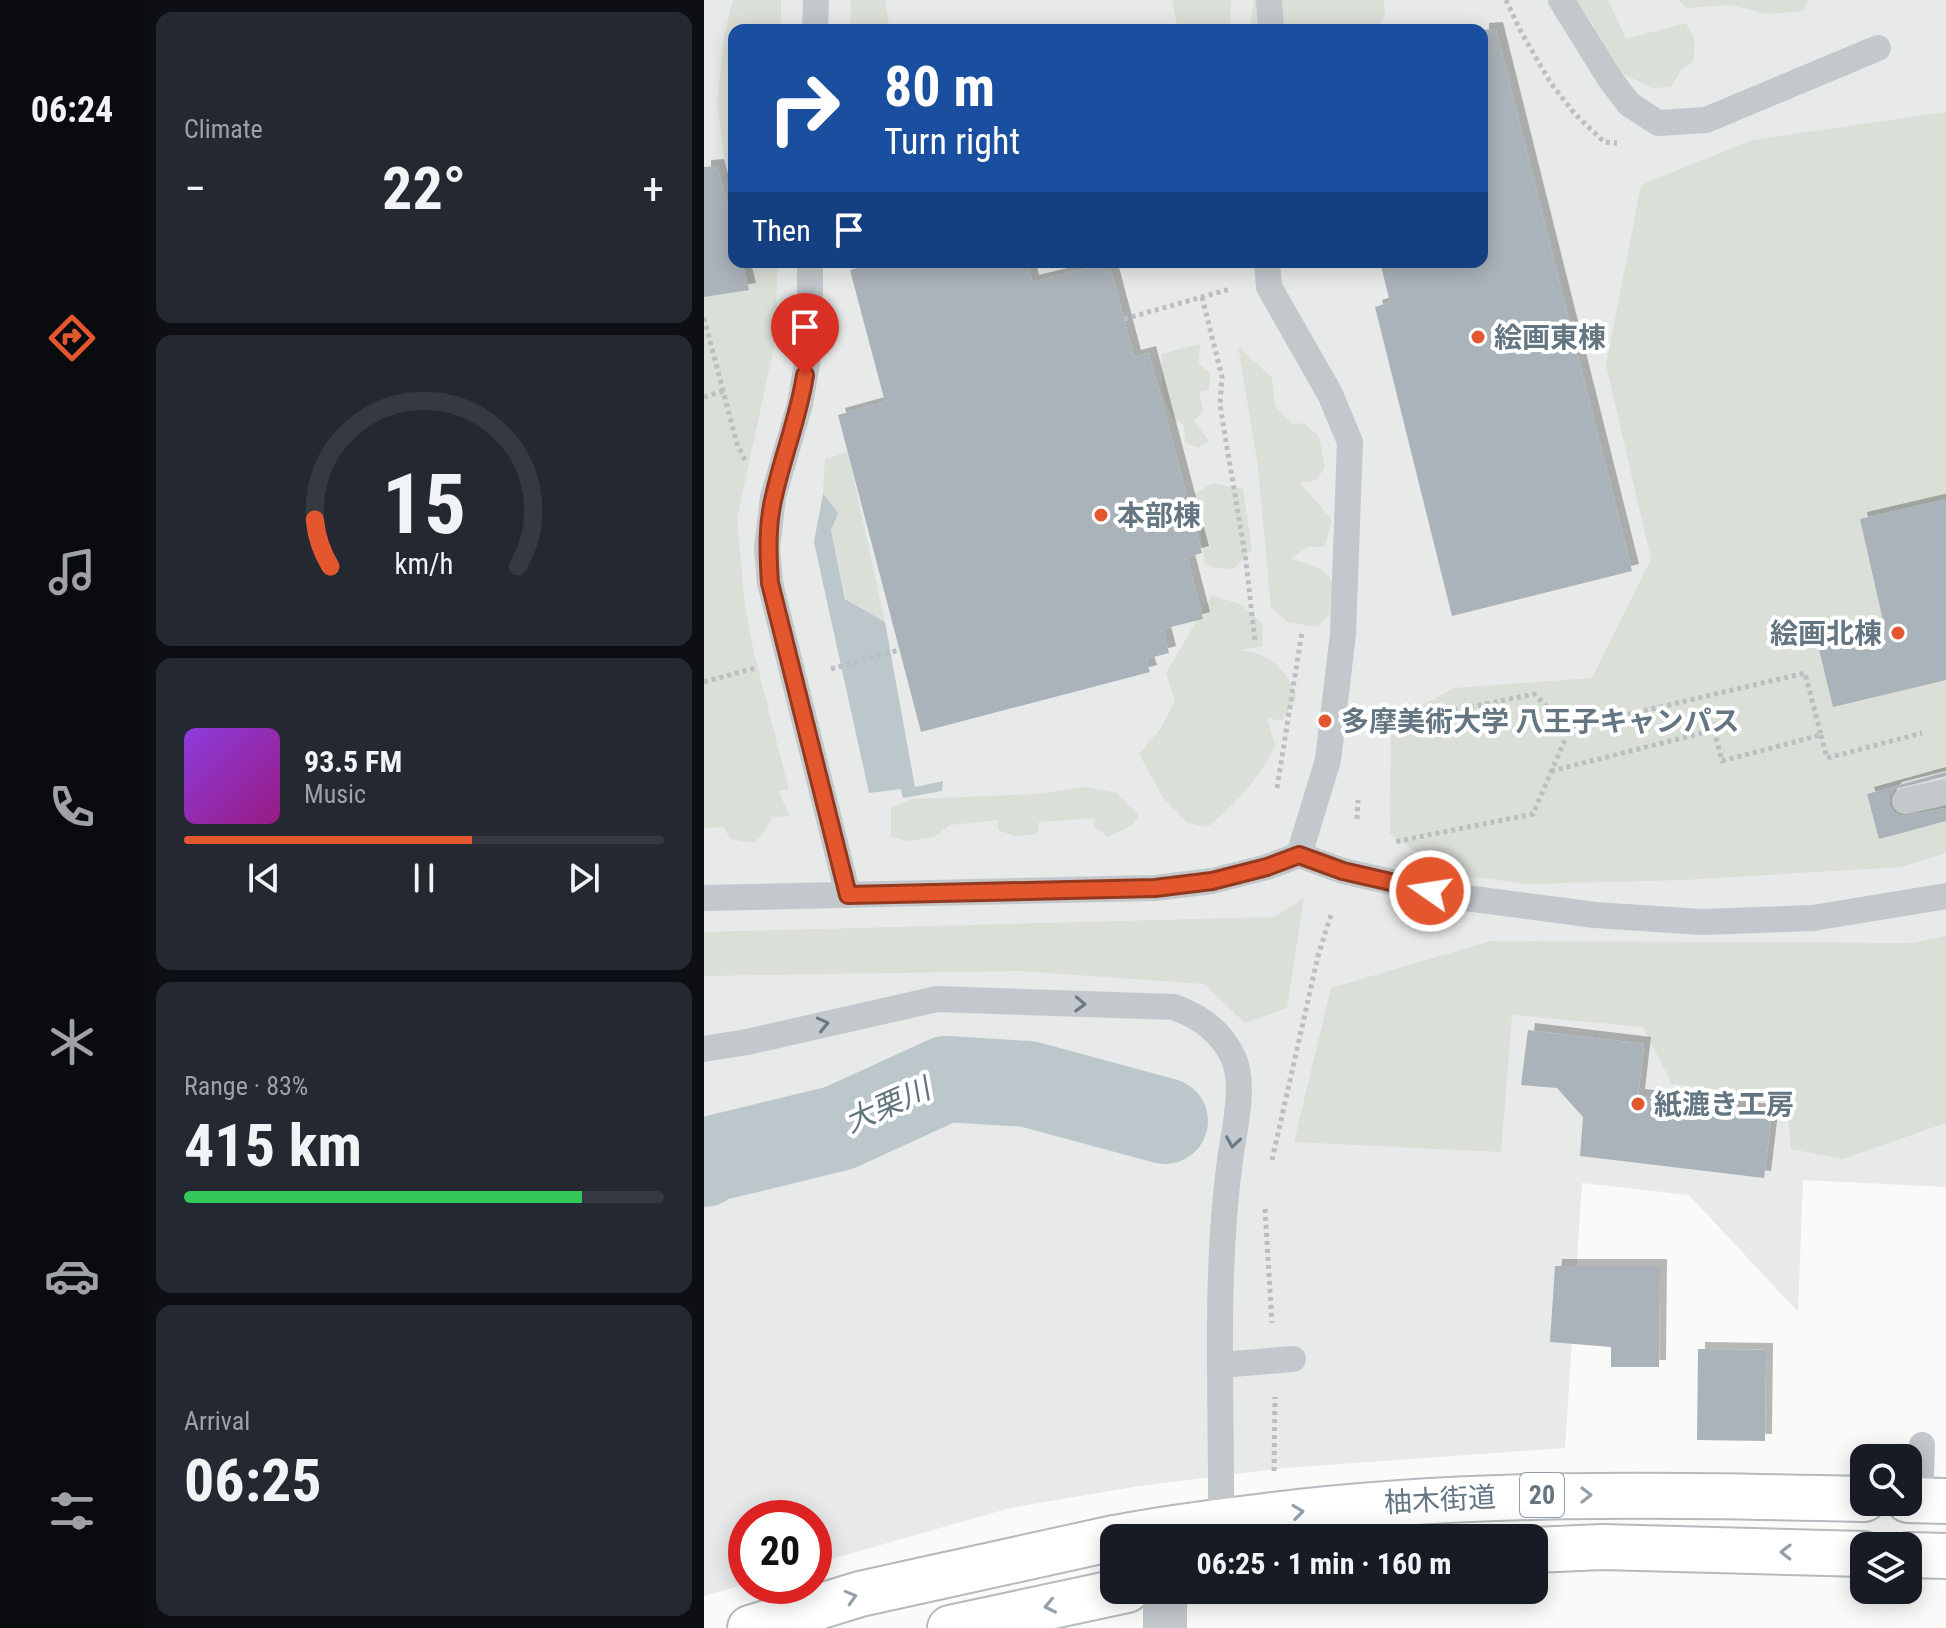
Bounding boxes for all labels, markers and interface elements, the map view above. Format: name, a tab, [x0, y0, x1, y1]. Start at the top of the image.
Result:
text: 80 m	[884, 54, 995, 120]
icon: right	[752, 56, 856, 160]
text: 06:24	[31, 89, 113, 131]
text: Climate	[184, 114, 263, 144]
text: Turn right	[884, 121, 1020, 163]
text: 22°	[382, 153, 466, 224]
text: −	[184, 163, 206, 215]
text: +	[642, 163, 664, 215]
icon: arrive	[827, 208, 871, 252]
text: Then	[752, 213, 811, 248]
pin	[771, 293, 839, 375]
icon: arrive	[783, 305, 827, 349]
icon: directions	[44, 310, 100, 366]
place label: 絵画東棟	[1494, 321, 1606, 354]
marker: 絵画東棟	[1469, 328, 1487, 346]
text: 15	[382, 455, 466, 552]
place label: 本部棟	[1117, 499, 1201, 532]
marker: 本部棟	[1092, 506, 1110, 524]
icon: music	[44, 544, 100, 600]
text: km/h	[395, 547, 453, 581]
place label: 絵画北棟	[1770, 617, 1882, 650]
marker: 絵画北棟	[1889, 624, 1907, 642]
place label: 多摩美術大学 八王子キャンパス	[1341, 705, 1739, 738]
marker: 多摩美術大学 八王子キャンパス	[1316, 712, 1334, 730]
text: 93.5 FM	[304, 744, 402, 779]
icon: phone	[44, 779, 100, 835]
text: Music	[304, 779, 366, 809]
position arrow	[1388, 849, 1472, 933]
icon: previous	[242, 856, 286, 900]
icon: pause	[402, 856, 446, 900]
icon: next	[562, 856, 606, 900]
one-way arrow	[1074, 995, 1087, 1012]
icon: climate	[44, 1014, 100, 1070]
one-way arrow	[815, 1017, 829, 1034]
water label: 大栗川	[839, 1069, 938, 1139]
text: Range · 83%	[184, 1071, 308, 1101]
place label: 紙漉き工房	[1654, 1088, 1794, 1121]
marker: 紙漉き工房	[1629, 1095, 1647, 1113]
text: 415 km	[184, 1110, 362, 1181]
one-way arrow	[1225, 1135, 1242, 1149]
icon: car	[44, 1248, 100, 1304]
text: Arrival	[184, 1406, 250, 1436]
map controls	[1850, 1444, 1922, 1604]
button: search	[1850, 1444, 1922, 1516]
text: 06:25	[184, 1445, 322, 1516]
road number: 20	[1520, 1473, 1564, 1517]
street label: 柚木街道	[1383, 1481, 1497, 1519]
icon: filters	[44, 1483, 100, 1539]
one-way arrow	[1580, 1486, 1593, 1504]
speed limit sign: 20	[728, 1500, 832, 1604]
one-way arrow	[1292, 1503, 1305, 1520]
button: layers	[1850, 1532, 1922, 1604]
one-way arrow	[1779, 1543, 1792, 1561]
text: 06:25 · 1 min · 160 m	[1197, 1546, 1451, 1581]
one-way arrow	[844, 1590, 858, 1606]
one-way arrow	[1044, 1597, 1058, 1614]

